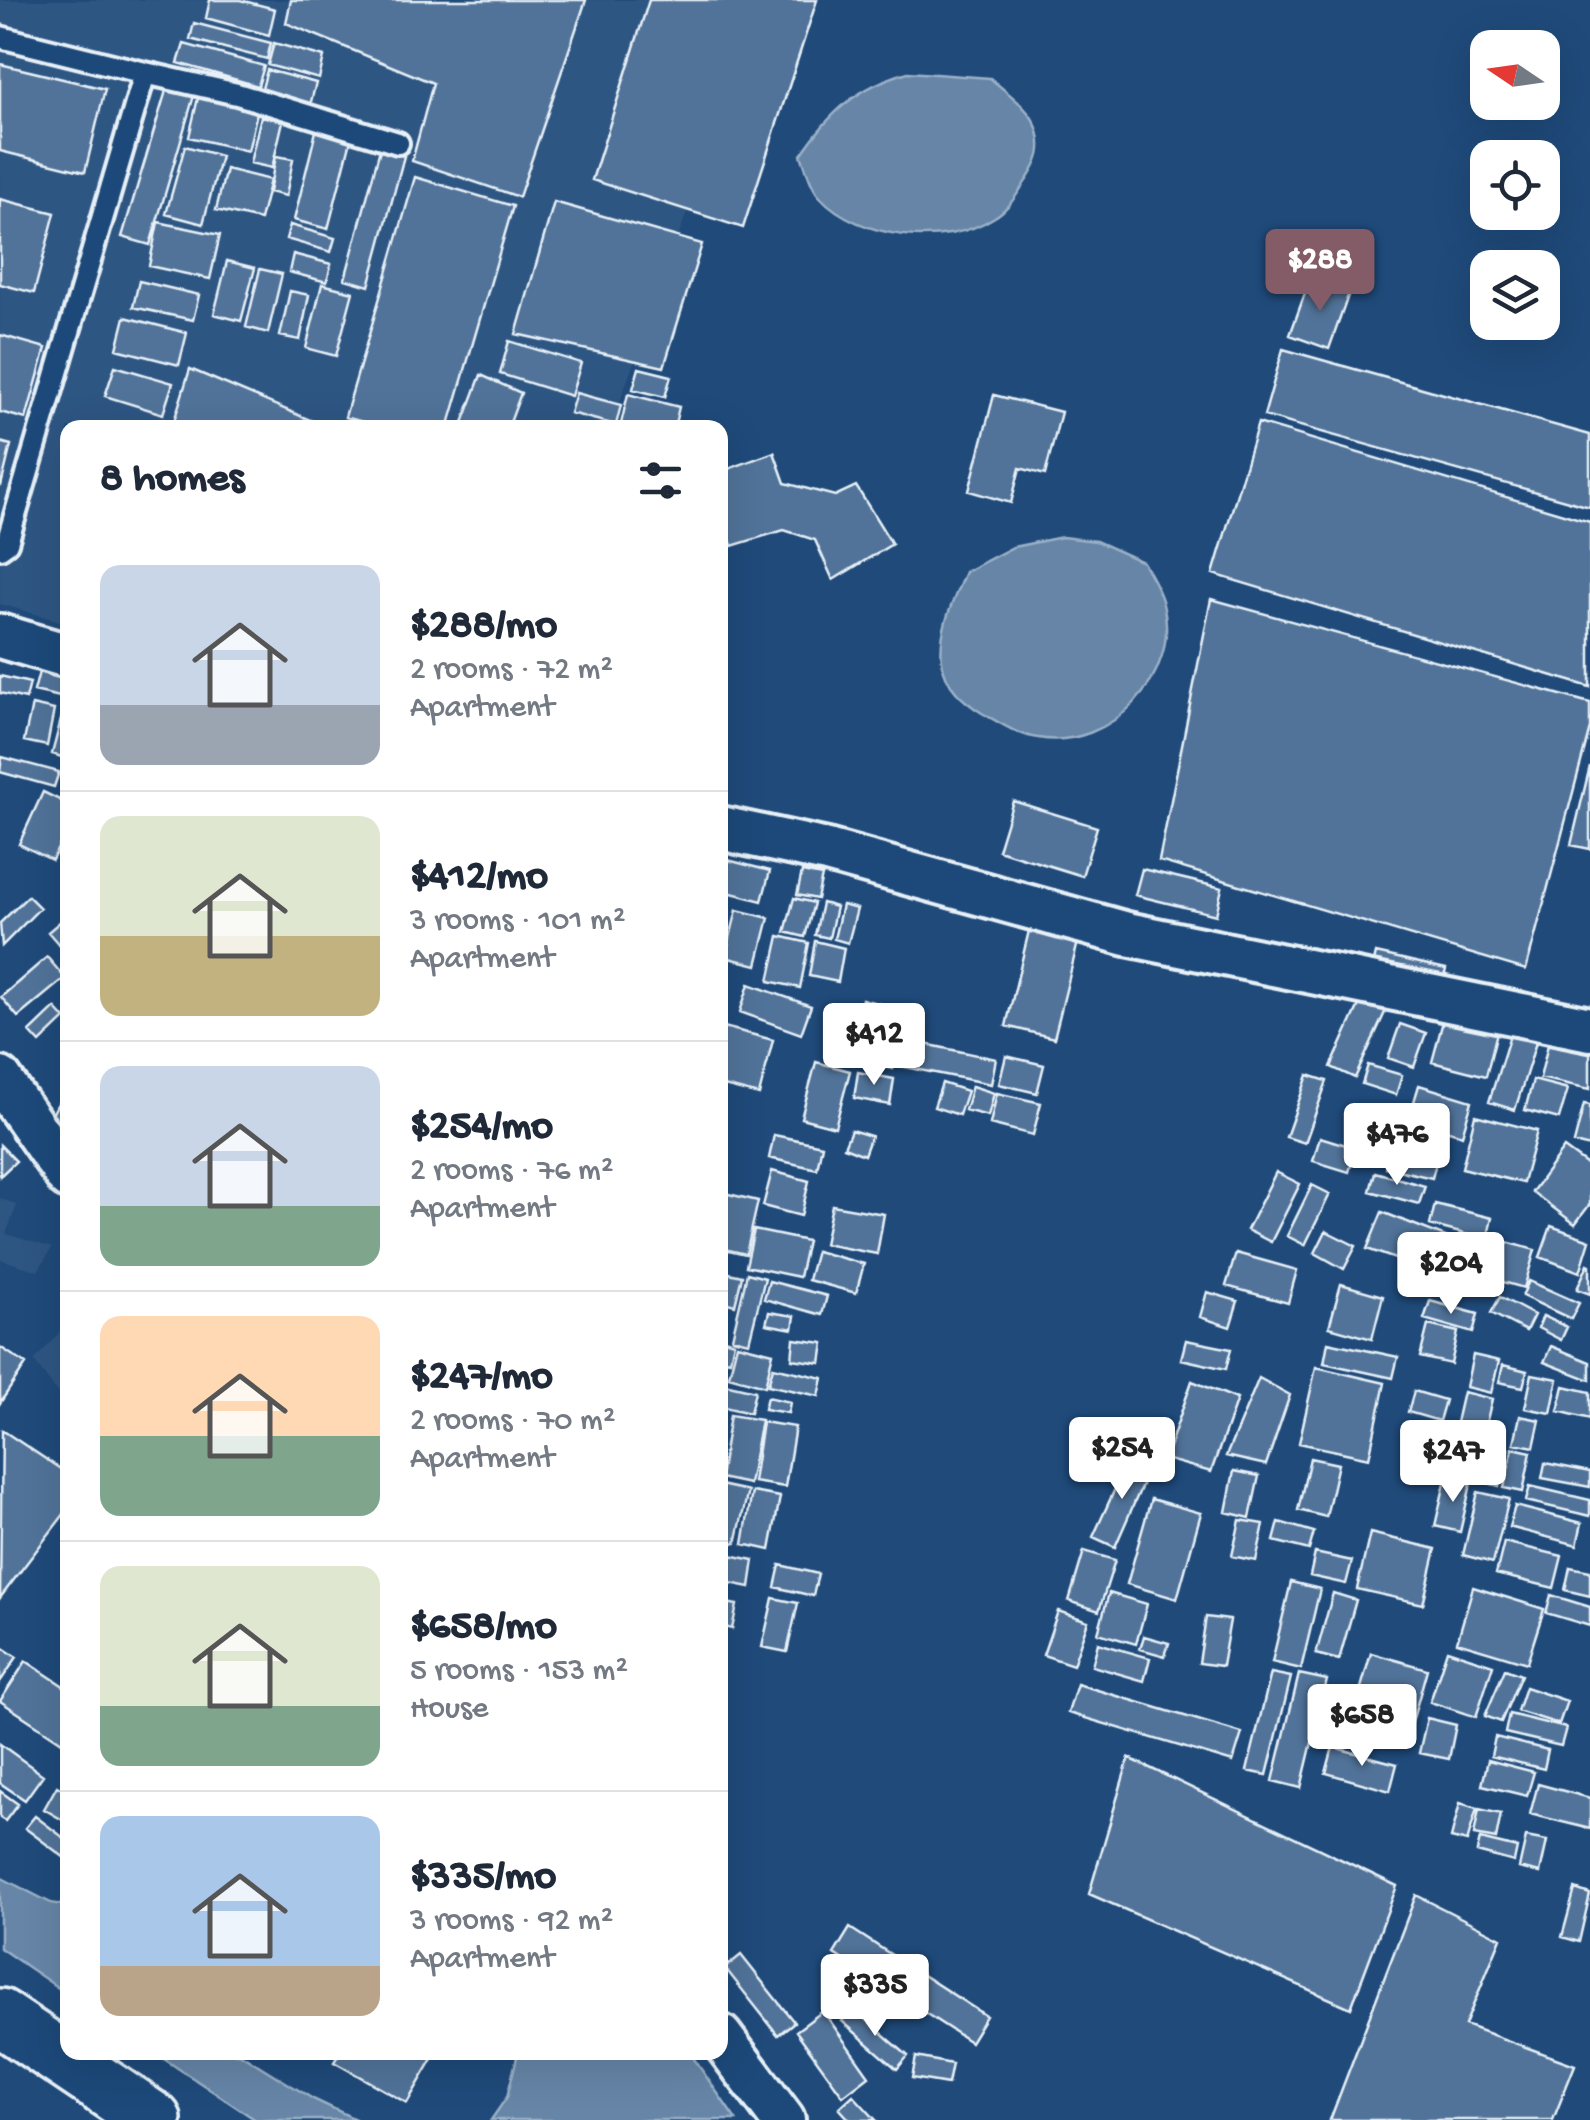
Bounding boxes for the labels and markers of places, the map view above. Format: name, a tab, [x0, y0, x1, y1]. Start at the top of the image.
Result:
pin: $288	[1261, 229, 1379, 314]
pin: $412	[815, 1003, 933, 1088]
pin: $476	[1338, 1103, 1456, 1188]
pin: $204	[1392, 1232, 1510, 1317]
pin: $254	[1063, 1417, 1181, 1502]
pin: $247	[1394, 1420, 1512, 1505]
pin: $658	[1303, 1684, 1421, 1769]
pin: $335	[816, 1954, 934, 2039]

